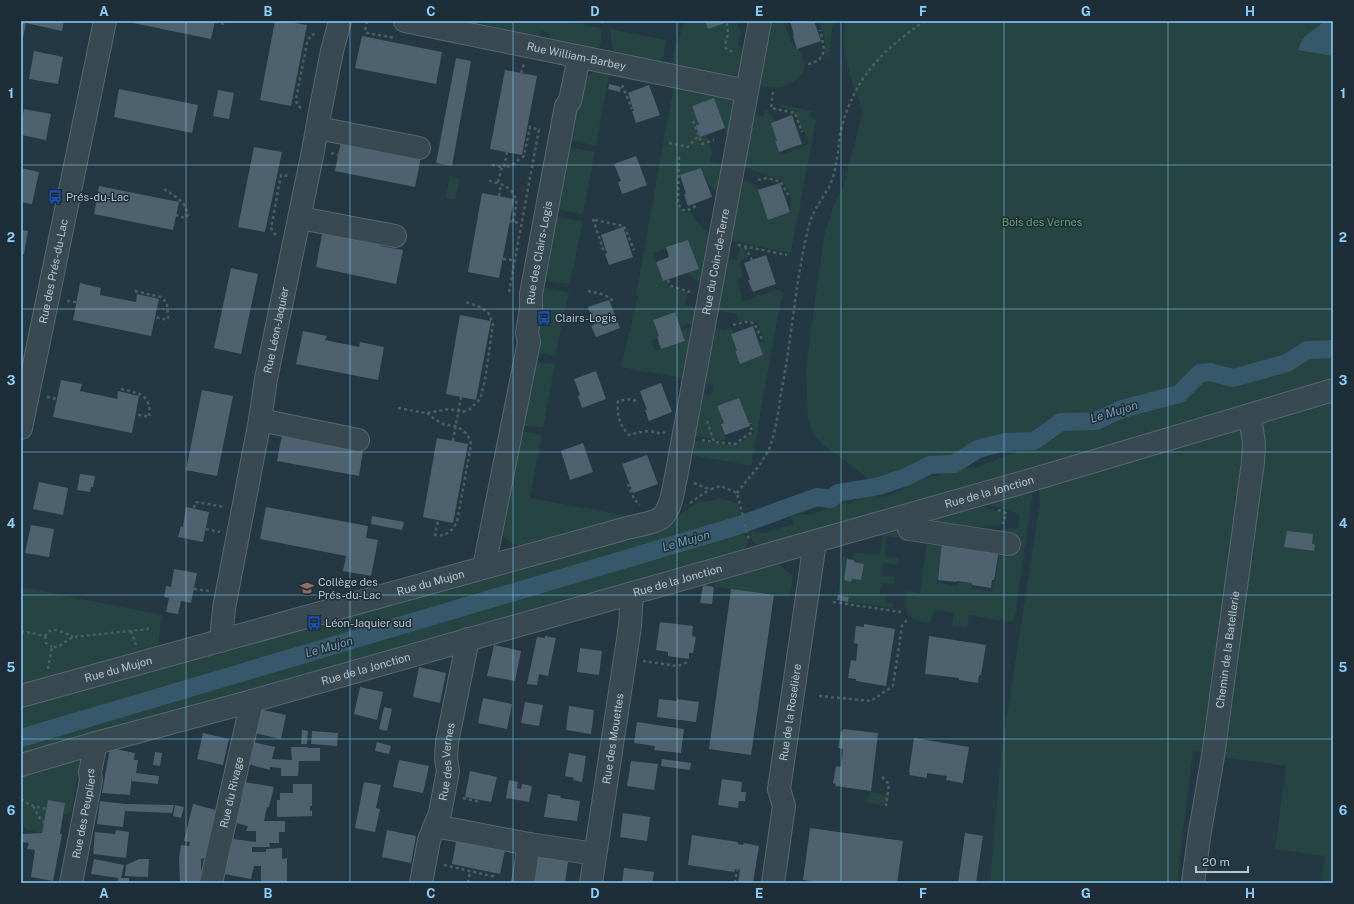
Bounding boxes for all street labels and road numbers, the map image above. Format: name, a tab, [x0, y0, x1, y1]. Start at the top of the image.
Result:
street label: Rue William-Barbey	[526, 40, 627, 72]
street label: Rue des Clairs-Logis	[525, 200, 554, 305]
street label: Rue du Coin-de-Terre	[700, 207, 731, 316]
street label: Rue des Prés-du-Lac	[37, 218, 70, 325]
street label: Rue Léon-Jaquier	[261, 286, 291, 374]
street label: Rue de la Jonction	[943, 474, 1035, 510]
street label: Rue de la Jonction	[632, 562, 723, 599]
street label: Rue du Mujon	[395, 567, 466, 598]
street label: Chemin de la Batellerie	[1214, 590, 1241, 709]
street label: Rue de la Jonction	[320, 650, 412, 687]
street label: Rue du Mujon	[83, 654, 154, 684]
street label: Rue de la Roselière	[777, 663, 803, 762]
street label: Rue des Mouettes	[600, 692, 626, 785]
street label: Rue des Vernes	[436, 721, 457, 802]
street label: Rue du Rivage	[218, 756, 245, 829]
street label: Rue des Peupliers	[70, 767, 97, 859]

